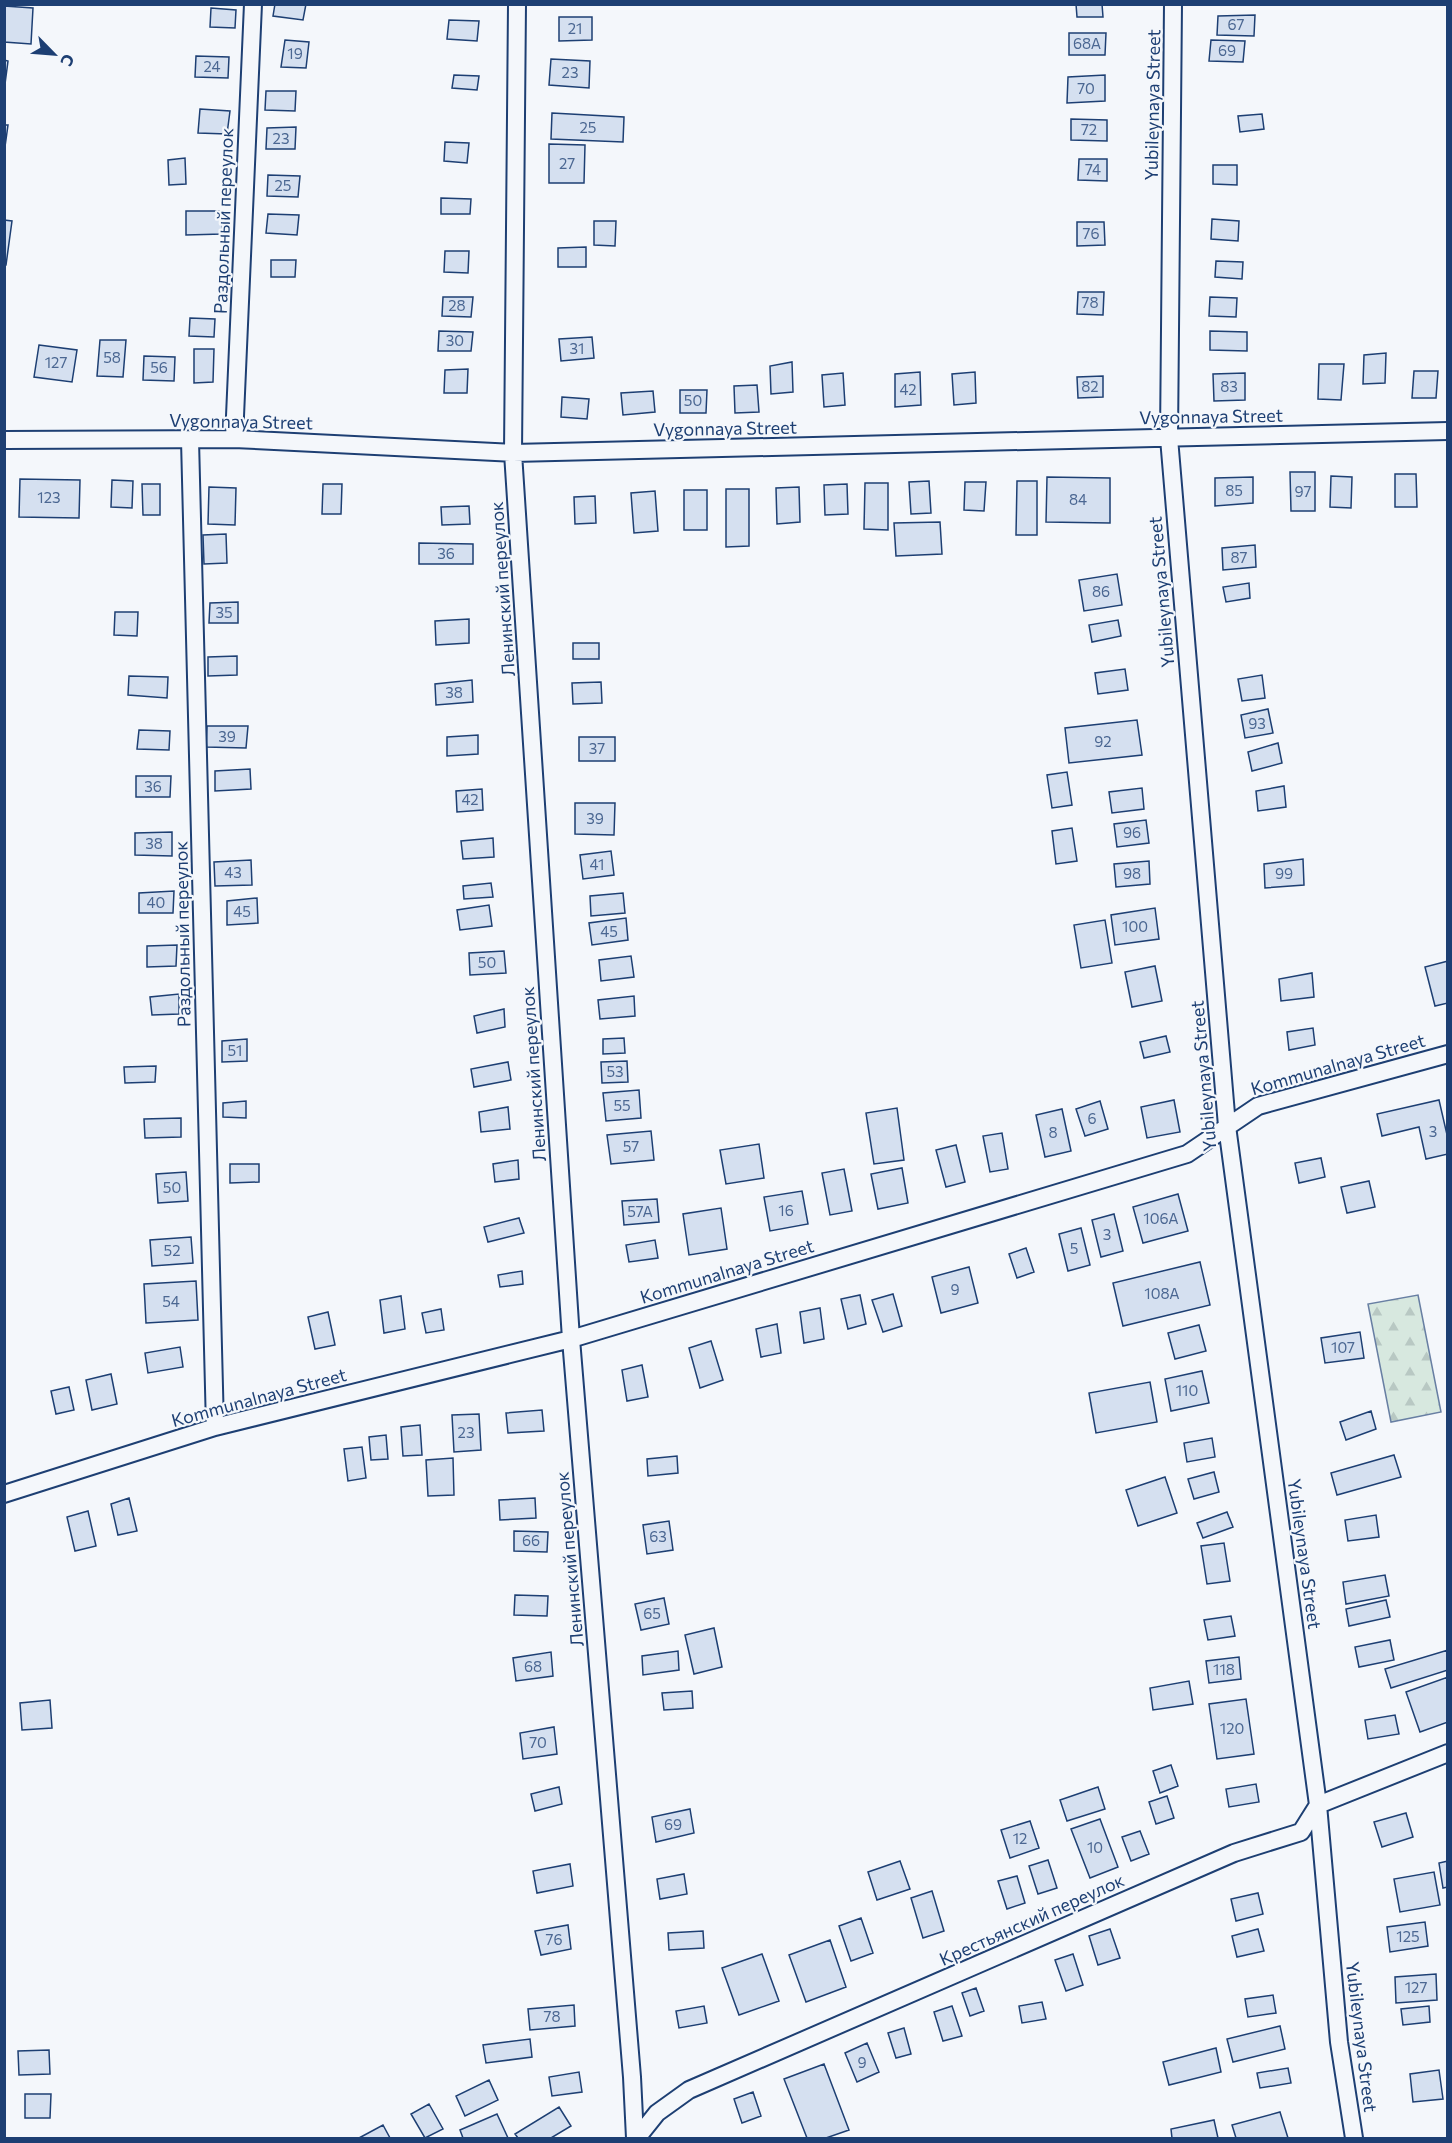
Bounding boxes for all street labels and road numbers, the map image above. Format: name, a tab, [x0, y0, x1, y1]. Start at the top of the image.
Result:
street label: Yubileynaya Street	[1140, 29, 1164, 181]
street label: Раздольный переулок	[209, 127, 237, 314]
street label: Vygonnaya Street	[1139, 404, 1283, 428]
street label: Vygonnaya Street	[169, 409, 313, 433]
street label: Vygonnaya Street	[653, 416, 797, 440]
street label: Ленинский переулок	[485, 500, 519, 677]
street label: Yubileynaya Street	[1143, 516, 1179, 668]
street label: Раздольный переулок	[169, 840, 195, 1027]
street label: Ленинский переулок	[516, 985, 550, 1162]
street label: Yubileynaya Street	[1185, 1000, 1221, 1152]
street label: Kommunalnaya Street	[1248, 1029, 1427, 1099]
street label: Kommunalnaya Street	[637, 1234, 816, 1308]
street label: Kommunalnaya Street	[169, 1363, 349, 1431]
street label: Ленинский переулок	[550, 1470, 588, 1647]
street label: Yubileynaya Street	[1284, 1477, 1326, 1630]
street label: Крестьянский переулок	[936, 1868, 1128, 1970]
street label: Yubileynaya Street	[1342, 1960, 1382, 2113]

